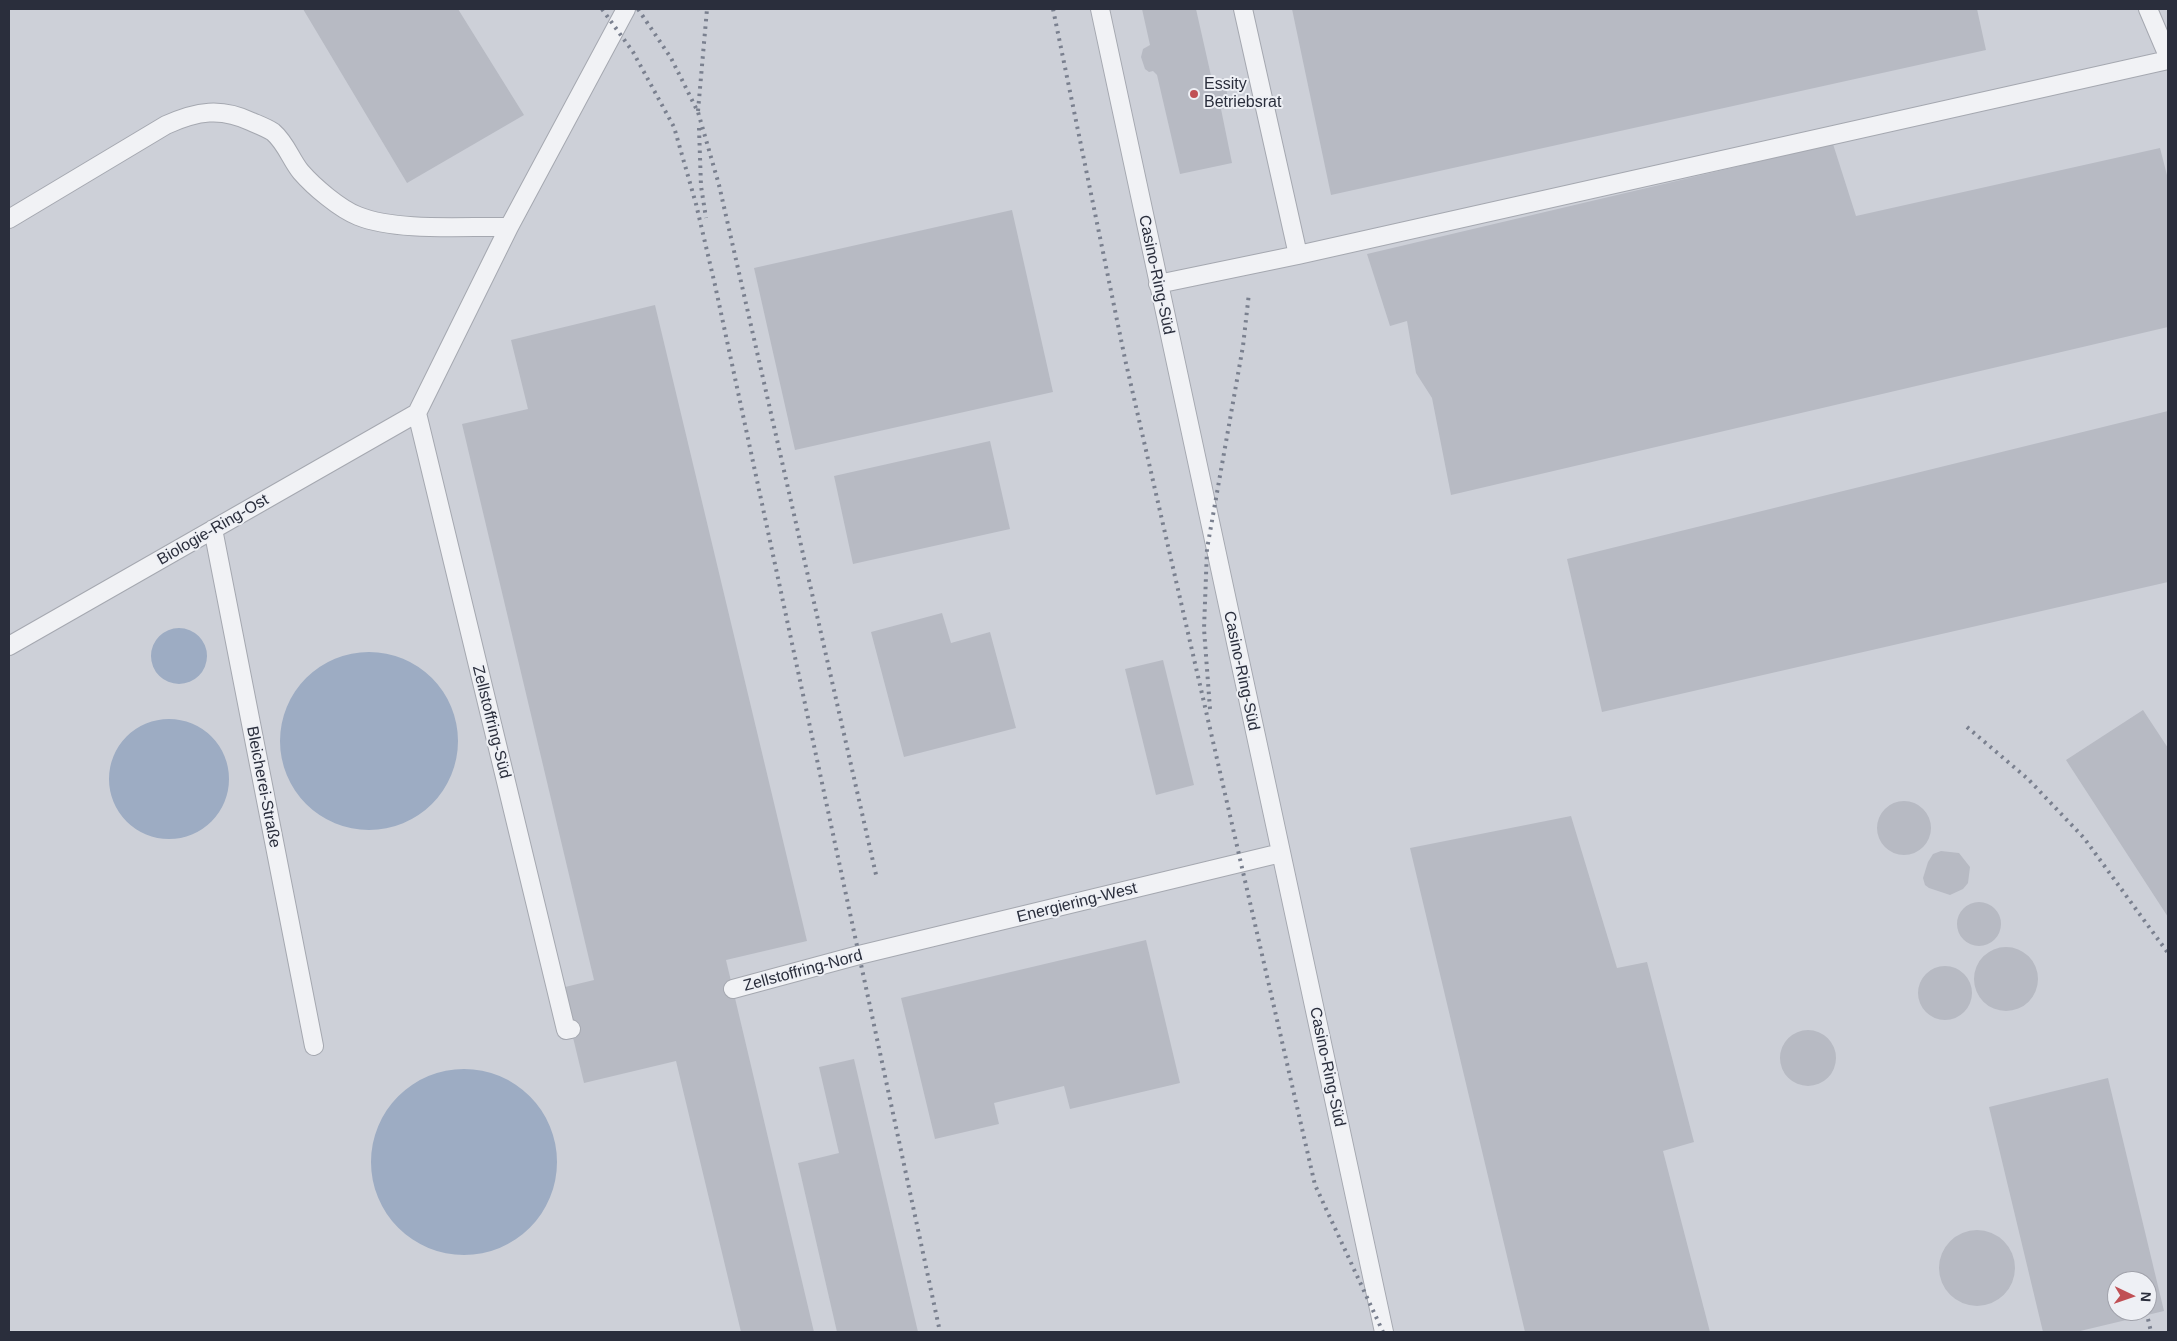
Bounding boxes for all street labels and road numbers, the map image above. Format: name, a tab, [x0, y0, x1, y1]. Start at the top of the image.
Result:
street label: Casino-Ring-Süd	[1134, 213, 1178, 337]
street label: Biologie-Ring-Ost	[154, 490, 272, 570]
street label: Casino-Ring-Süd	[1219, 609, 1263, 733]
street label: Zellstoffring-Süd	[468, 663, 514, 781]
street label: Bleicherei-Straße	[242, 725, 284, 849]
street label: Energiering-West	[1015, 879, 1139, 927]
street label: Zellstoffring-Nord	[741, 946, 865, 996]
street label: Casino-Ring-Süd	[1305, 1005, 1349, 1129]

